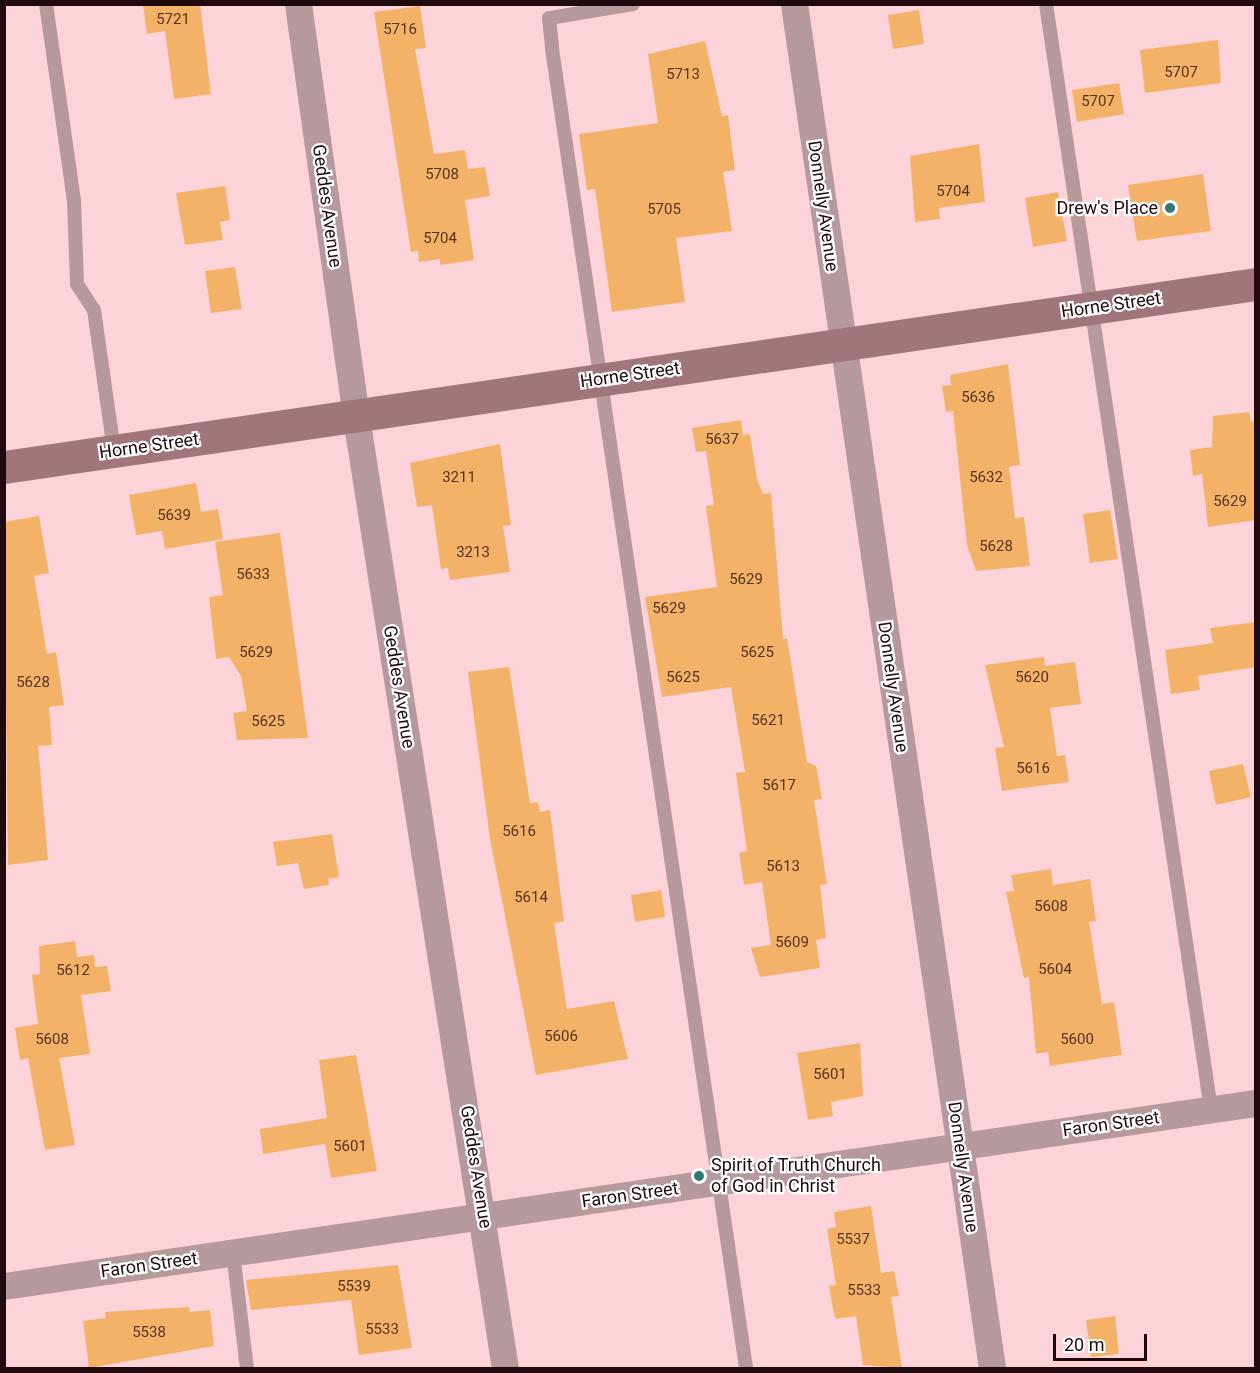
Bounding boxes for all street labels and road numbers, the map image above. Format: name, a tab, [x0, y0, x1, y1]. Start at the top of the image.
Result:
street label: Donnelly Avenue	[803, 139, 843, 273]
street label: Geddes Avenue	[308, 143, 346, 269]
street label: Horne Street	[1060, 287, 1162, 323]
street label: Horne Street	[579, 357, 681, 393]
street label: Horne Street	[98, 428, 200, 464]
street label: Donnelly Avenue	[873, 620, 913, 754]
street label: Geddes Avenue	[379, 624, 419, 750]
street label: Donnelly Avenue	[943, 1100, 983, 1234]
street label: Geddes Avenue	[456, 1104, 496, 1230]
street label: Faron Street	[1061, 1107, 1161, 1141]
street label: Faron Street	[580, 1178, 680, 1212]
street label: Faron Street	[99, 1248, 199, 1282]

